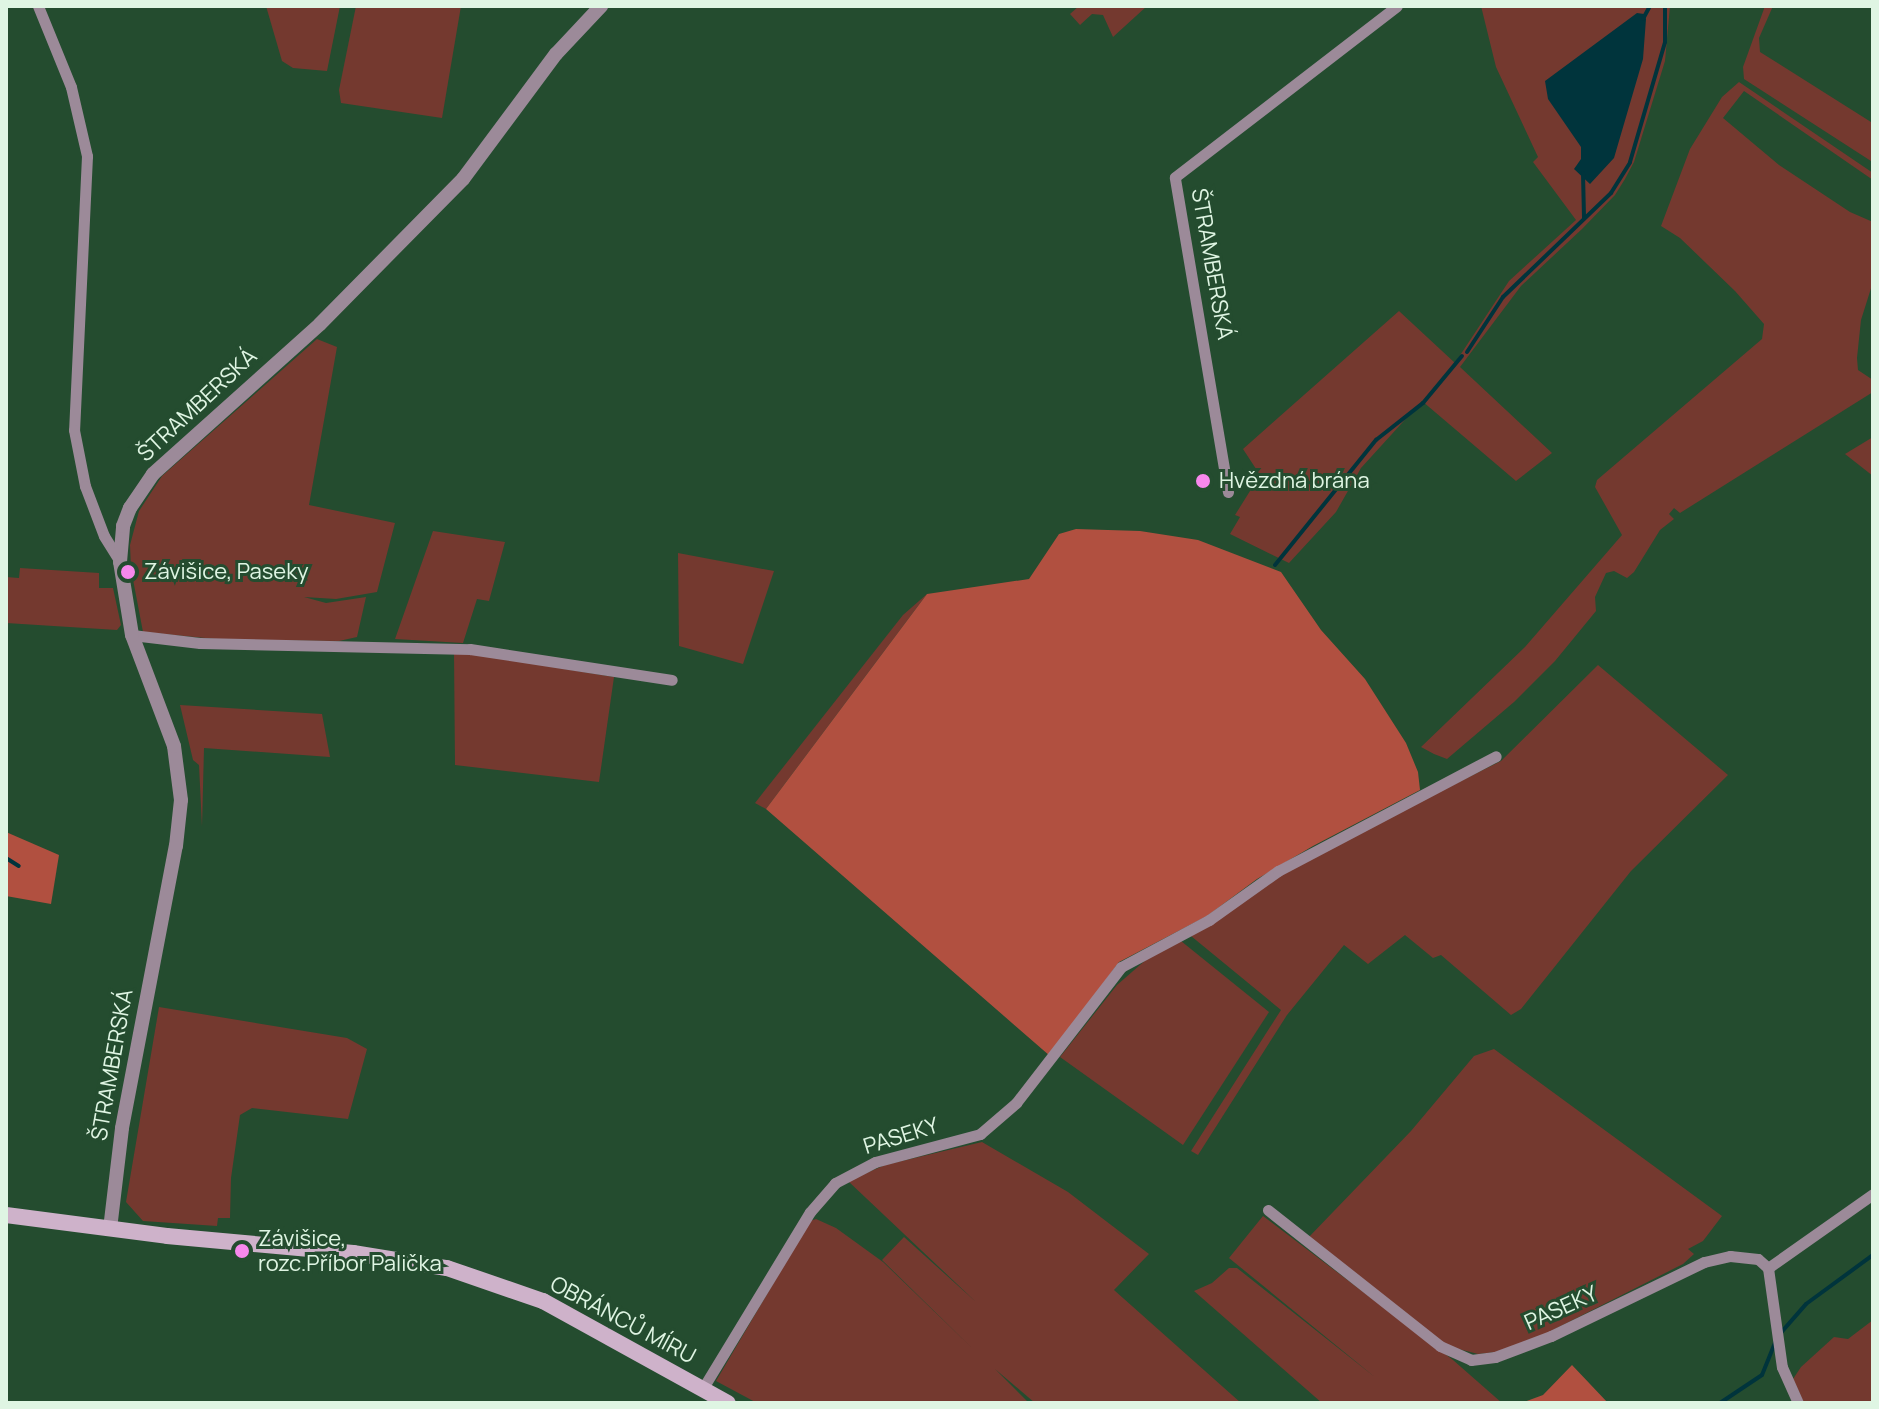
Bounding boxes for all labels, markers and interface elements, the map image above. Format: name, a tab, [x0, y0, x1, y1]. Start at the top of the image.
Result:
street label: ŠTRAMBERSKÁ	[1186, 186, 1238, 342]
street label: ŠTRAMBERSKÁ	[132, 343, 262, 467]
place label: Hvězdná brána	[1219, 468, 1370, 494]
marker: Hvězdná brána	[1194, 472, 1212, 490]
place label: Závišice, Paseky	[144, 559, 309, 585]
marker: Závišice, Paseky	[119, 563, 137, 581]
street label: ŠTRAMBERSKÁ	[86, 987, 138, 1143]
street label: PASEKY	[860, 1112, 942, 1160]
place label: Závišice, rozc.Příbor Palička	[258, 1225, 442, 1276]
marker: Závišice, rozc.Příbor Palička	[233, 1242, 251, 1260]
street label: OBRÁNCŮ MÍRU	[546, 1271, 700, 1369]
street label: PASEKY	[1520, 1280, 1602, 1336]

